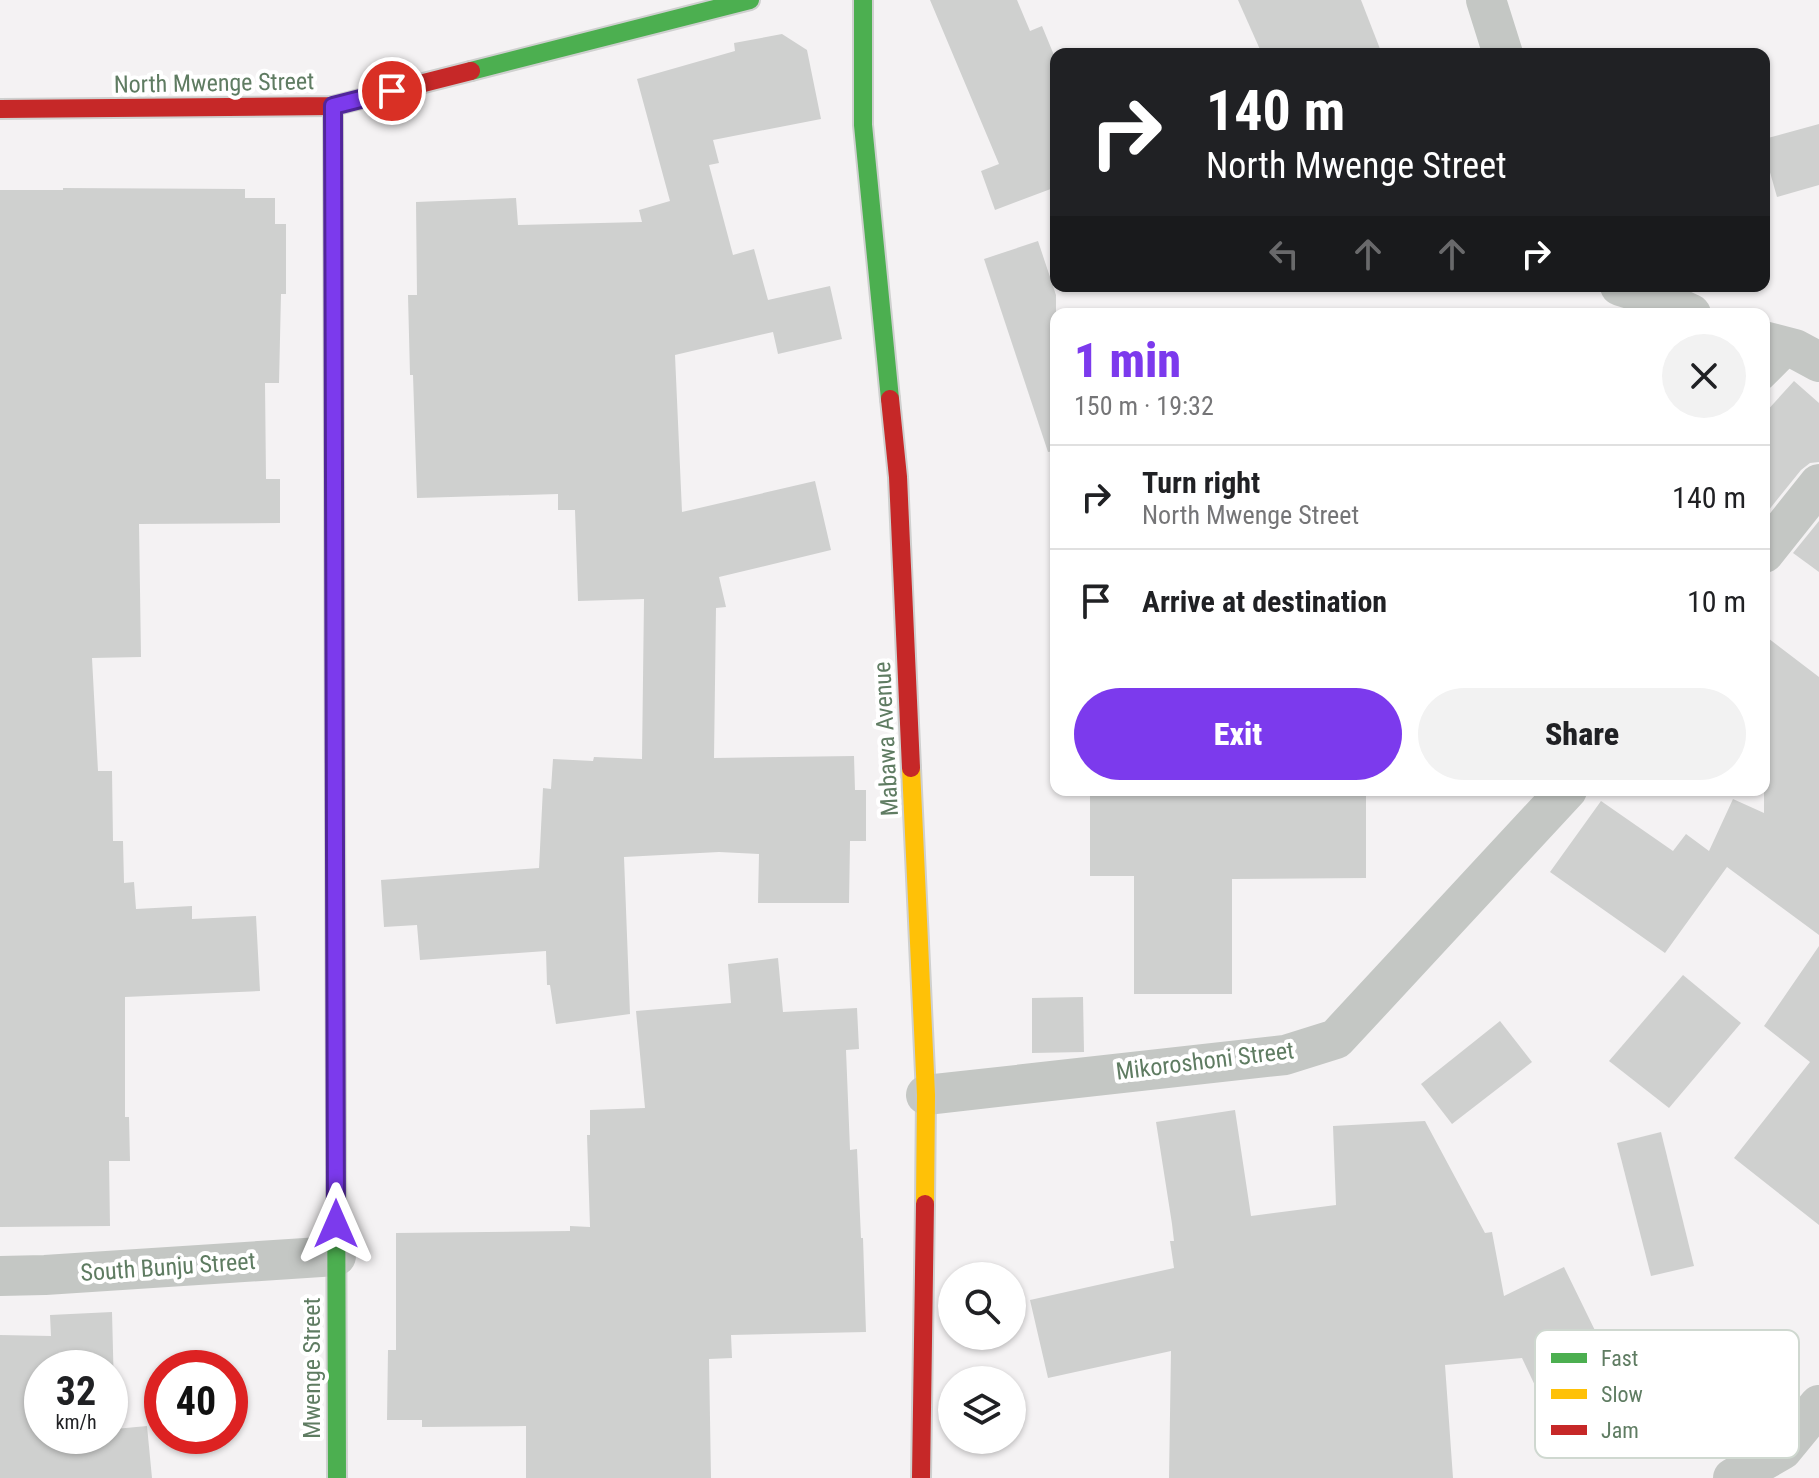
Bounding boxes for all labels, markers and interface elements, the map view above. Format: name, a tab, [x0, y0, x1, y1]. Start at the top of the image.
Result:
pin	[358, 57, 426, 125]
street label: North Mwenge Street	[114, 67, 314, 99]
icon: arrive	[370, 69, 414, 113]
text: 140 m	[1206, 78, 1345, 144]
icon: right	[1074, 80, 1178, 184]
text: North Mwenge Street	[1206, 145, 1507, 187]
icon: left	[1262, 232, 1306, 276]
icon: ahead	[1346, 232, 1390, 276]
icon: ahead	[1430, 232, 1474, 276]
icon: right	[1514, 232, 1558, 276]
text: 1 min	[1074, 332, 1181, 389]
button: close	[1662, 334, 1746, 418]
text: 150 m · 19:32	[1074, 391, 1214, 421]
text: Turn right	[1142, 465, 1260, 500]
icon: right	[1074, 475, 1118, 519]
text: 140 m	[1672, 480, 1746, 515]
text: North Mwenge Street	[1142, 500, 1359, 530]
icon: arrive	[1074, 579, 1118, 623]
text: Arrive at destination	[1142, 584, 1387, 619]
text: 10 m	[1687, 584, 1746, 619]
street label: Mabawa Avenue	[868, 661, 904, 817]
button: Exit	[1074, 688, 1402, 780]
button: Share	[1418, 688, 1746, 780]
street label: Mikoroshoni Street	[1114, 1036, 1296, 1086]
position arrow	[294, 1182, 378, 1266]
street label: South Bunju Street	[80, 1247, 256, 1287]
map controls	[938, 1262, 1026, 1454]
button: search	[938, 1262, 1026, 1350]
street label: Mwenge Street	[298, 1297, 326, 1439]
legend	[1535, 1330, 1799, 1458]
text: Fast	[1601, 1346, 1638, 1371]
speed limit sign: 40	[144, 1350, 248, 1454]
button: layers	[938, 1366, 1026, 1454]
text: 32	[56, 1368, 96, 1415]
text: Slow	[1601, 1382, 1643, 1407]
text: km/h	[55, 1410, 97, 1434]
text: Jam	[1601, 1418, 1639, 1443]

